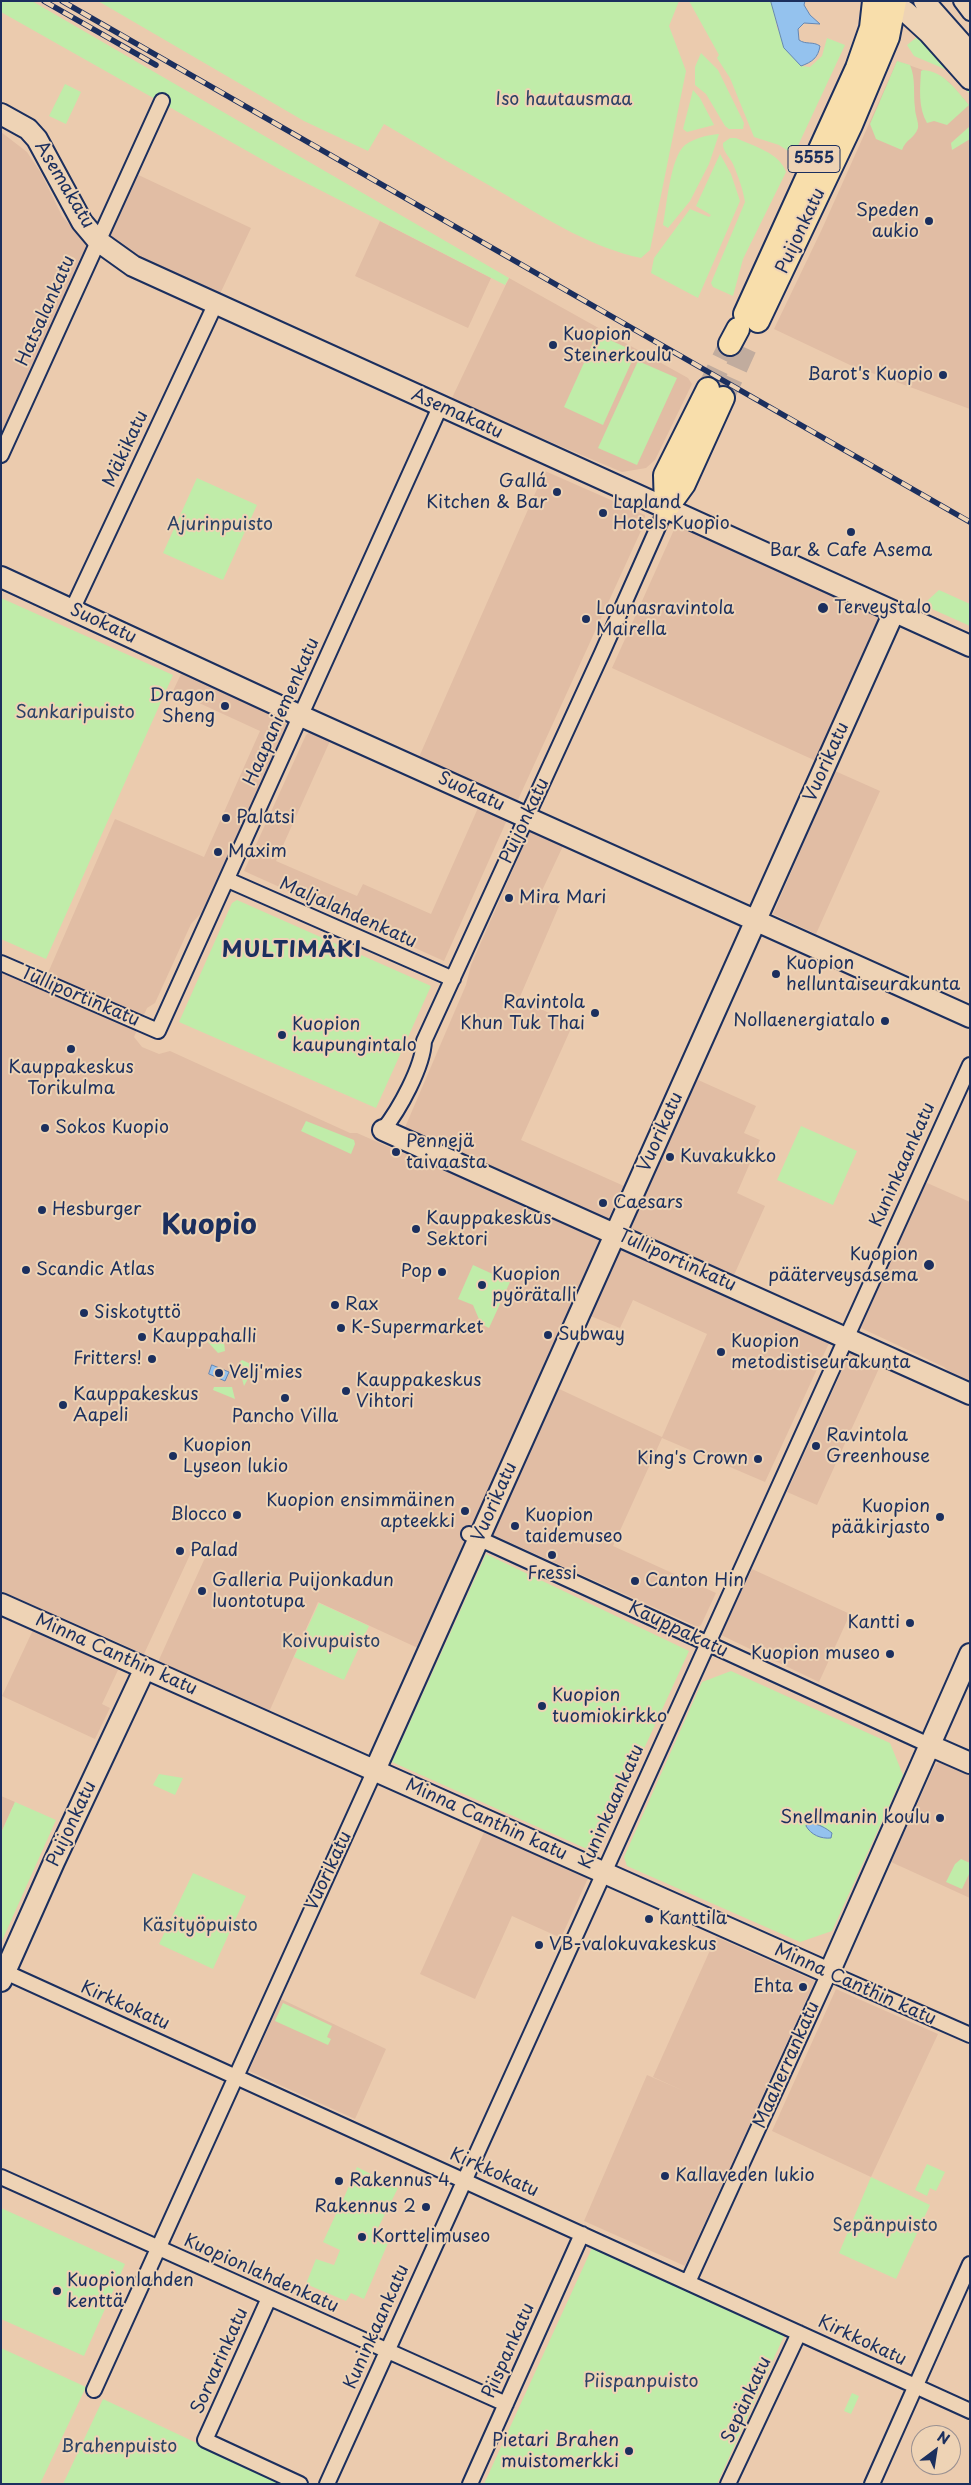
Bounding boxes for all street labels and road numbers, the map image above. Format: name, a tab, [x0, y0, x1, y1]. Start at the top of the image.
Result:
street label: Asemakatu	[30, 138, 98, 232]
road number: 5555	[788, 146, 840, 172]
street label: Puijonkatu	[772, 185, 830, 277]
street label: Hatsalankatu	[12, 252, 80, 370]
street label: Asemakatu	[408, 384, 506, 444]
street label: Mäkikatu	[99, 407, 153, 491]
street label: Suokatu	[66, 599, 140, 649]
street label: Haapaniemenkatu	[240, 635, 324, 789]
street label: Vuorikatu	[800, 719, 854, 805]
street label: Suokatu	[434, 768, 508, 816]
street label: Puijonkatu	[496, 775, 554, 867]
street label: Maljalahdenkatu	[276, 873, 420, 953]
street label: Tulliportinkatu	[17, 962, 143, 1032]
street label: Vuorikatu	[634, 1089, 688, 1175]
street label: Kuninkaankatu	[866, 1099, 940, 1231]
street label: Tulliportinkatu	[615, 1225, 739, 1297]
street label: Vuorikatu	[468, 1459, 522, 1545]
street label: Kauppakatu	[625, 1598, 731, 1662]
street label: Minna Canthin katu	[32, 1610, 200, 1700]
street label: Kuninkaankatu	[575, 1741, 649, 1873]
street label: Minna Canthin katu	[402, 1775, 570, 1865]
street label: Puijonkatu	[43, 1778, 101, 1870]
street label: Vuorikatu	[301, 1828, 357, 1914]
street label: Minna Canthin katu	[771, 1940, 939, 2030]
street label: Kirkkokatu	[77, 1977, 173, 2035]
street label: Maaherrankatu	[749, 1998, 825, 2132]
street label: Kirkkokatu	[446, 2144, 542, 2202]
street label: Kuopionlahdenkatu	[180, 2230, 342, 2318]
street label: Kuninkaankatu	[340, 2261, 414, 2393]
street label: Piispankatu	[478, 2300, 540, 2402]
street label: Sorvarinkatu	[187, 2304, 253, 2418]
street label: Kirkkokatu	[814, 2311, 910, 2371]
street label: Sepänkatu	[718, 2353, 776, 2447]

